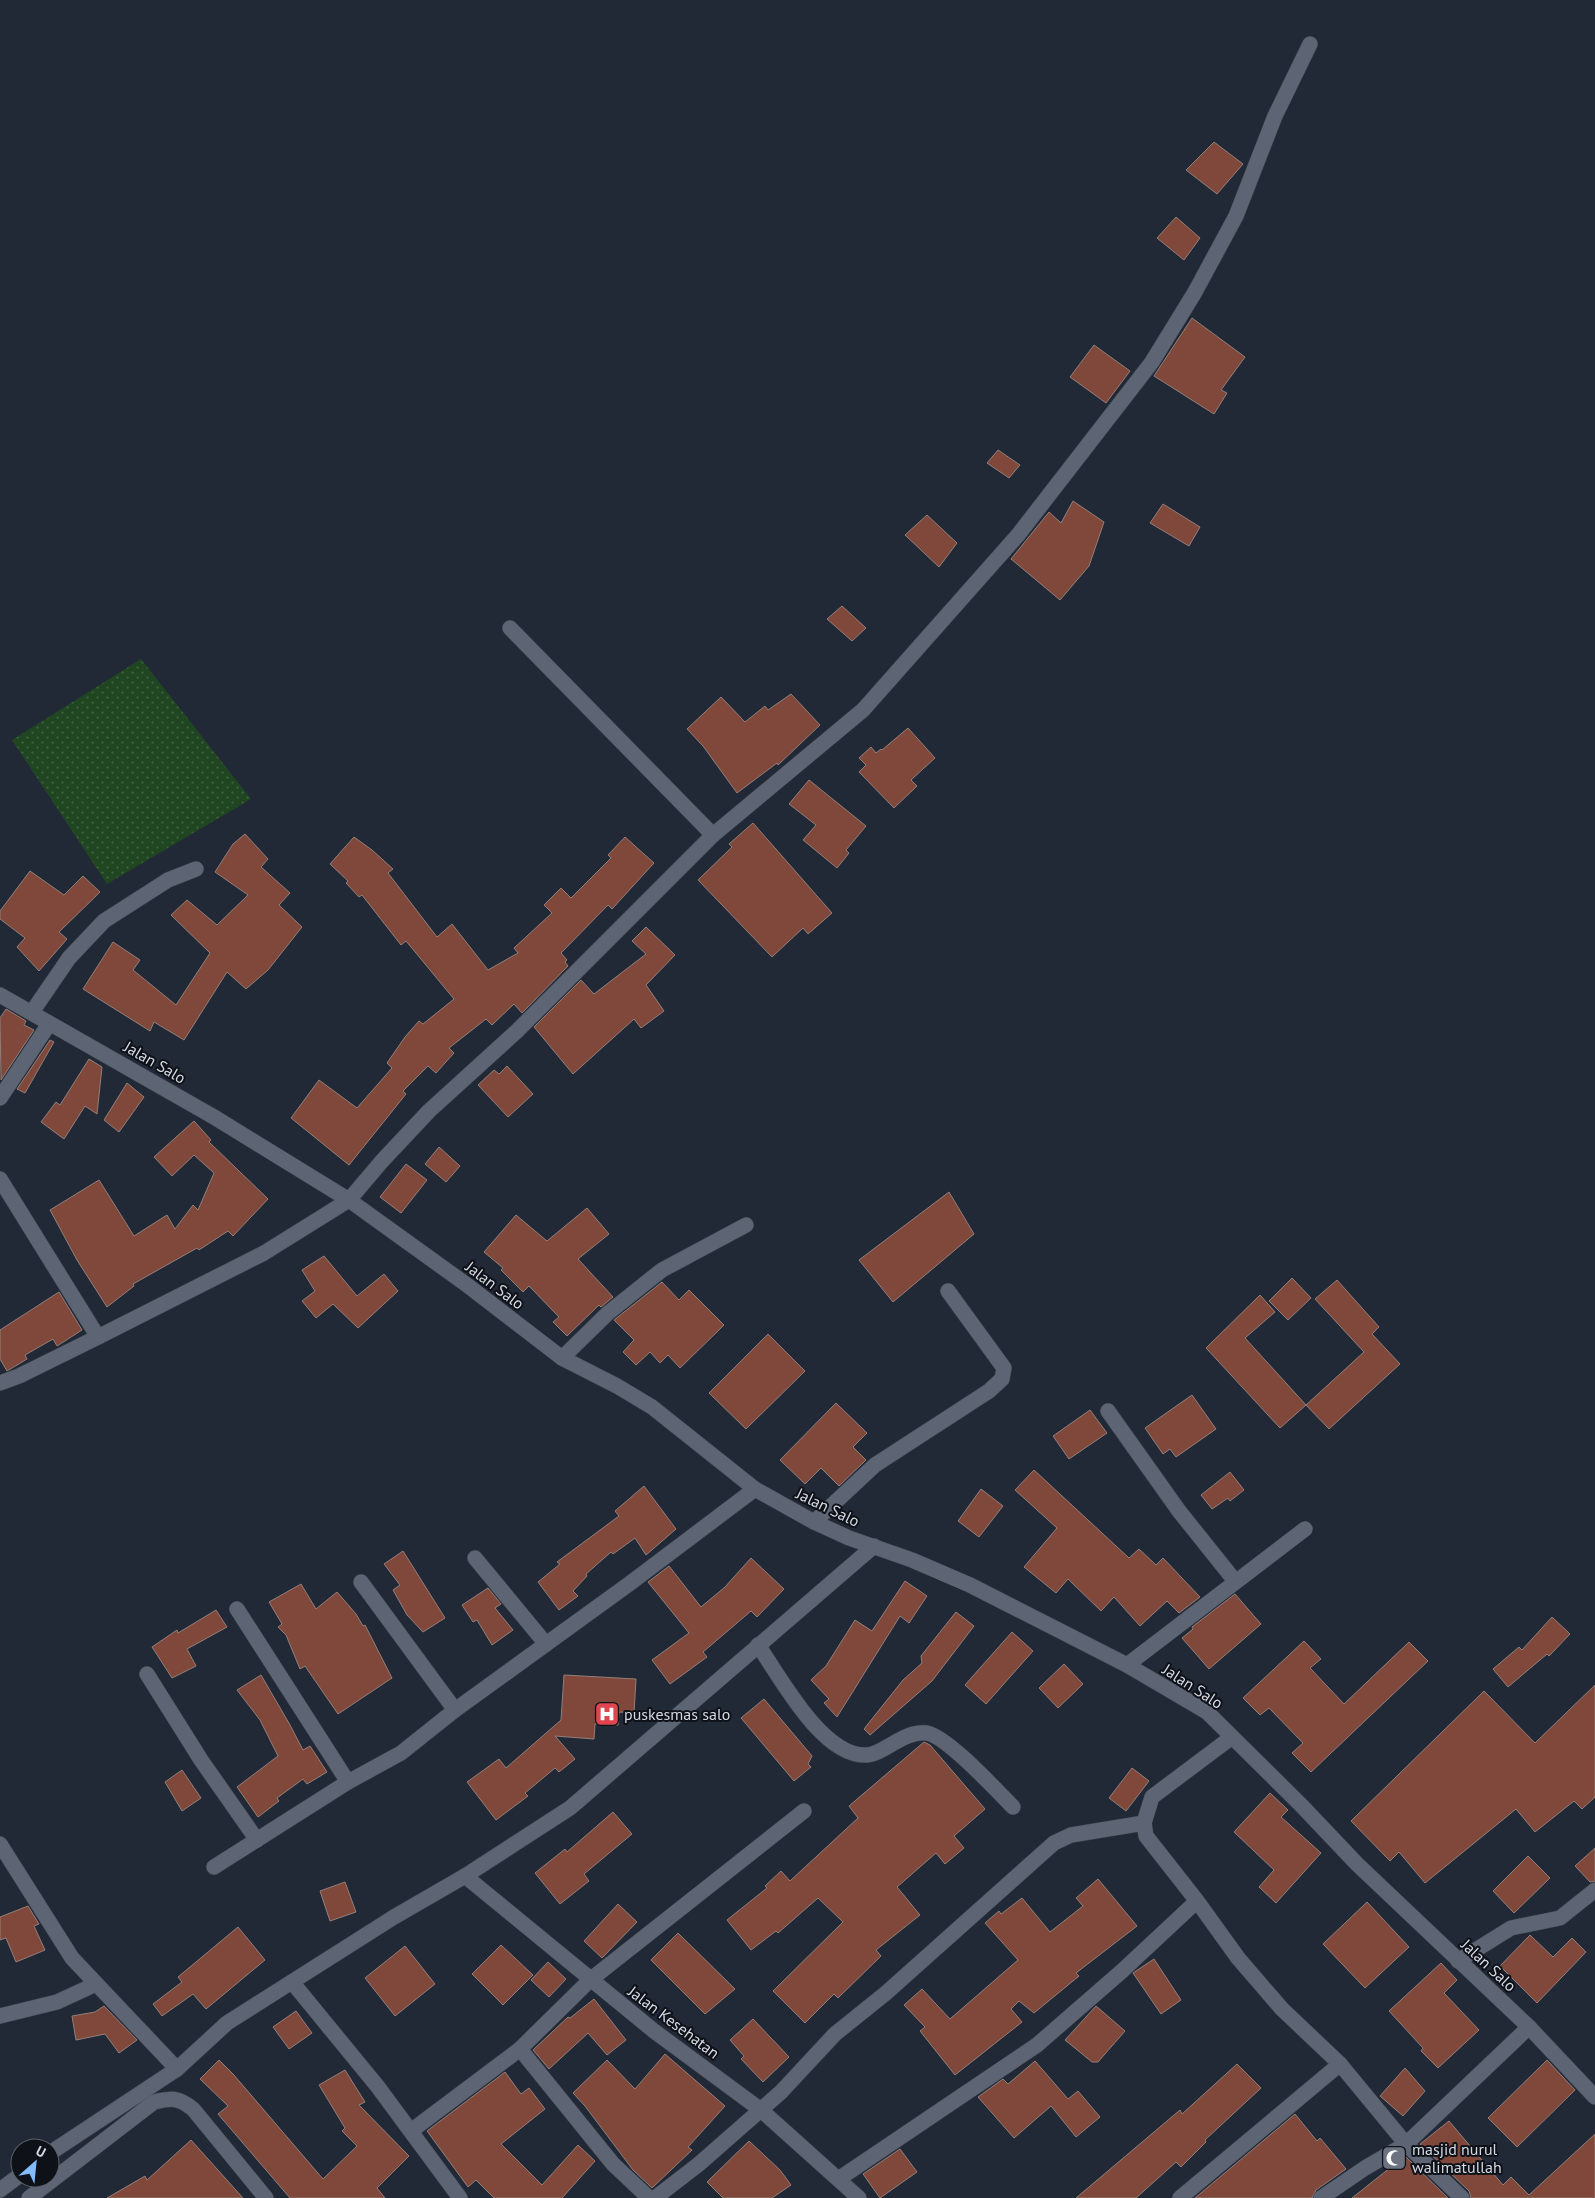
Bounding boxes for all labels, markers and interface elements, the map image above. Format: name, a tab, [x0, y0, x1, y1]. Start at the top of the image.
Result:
street label: Jalan Salo	[120, 1036, 189, 1088]
street label: Jalan Salo	[461, 1256, 528, 1313]
street label: Jalan Salo	[792, 1483, 863, 1531]
street label: Jalan Salo	[1158, 1659, 1227, 1713]
hospital icon: puskesmas salo	[594, 1701, 620, 1727]
place label: puskesmas salo	[624, 1704, 730, 1724]
street label: Jalan Salo	[1457, 1934, 1521, 1995]
street label: Jalan Kesehatan	[624, 1981, 724, 2063]
north arrow	[10, 2138, 60, 2188]
place label: masjid nurul walimatullah	[1412, 2139, 1502, 2177]
text: U	[33, 2141, 49, 2161]
mosque icon: masjid nurul walimatullah	[1381, 2145, 1407, 2171]

